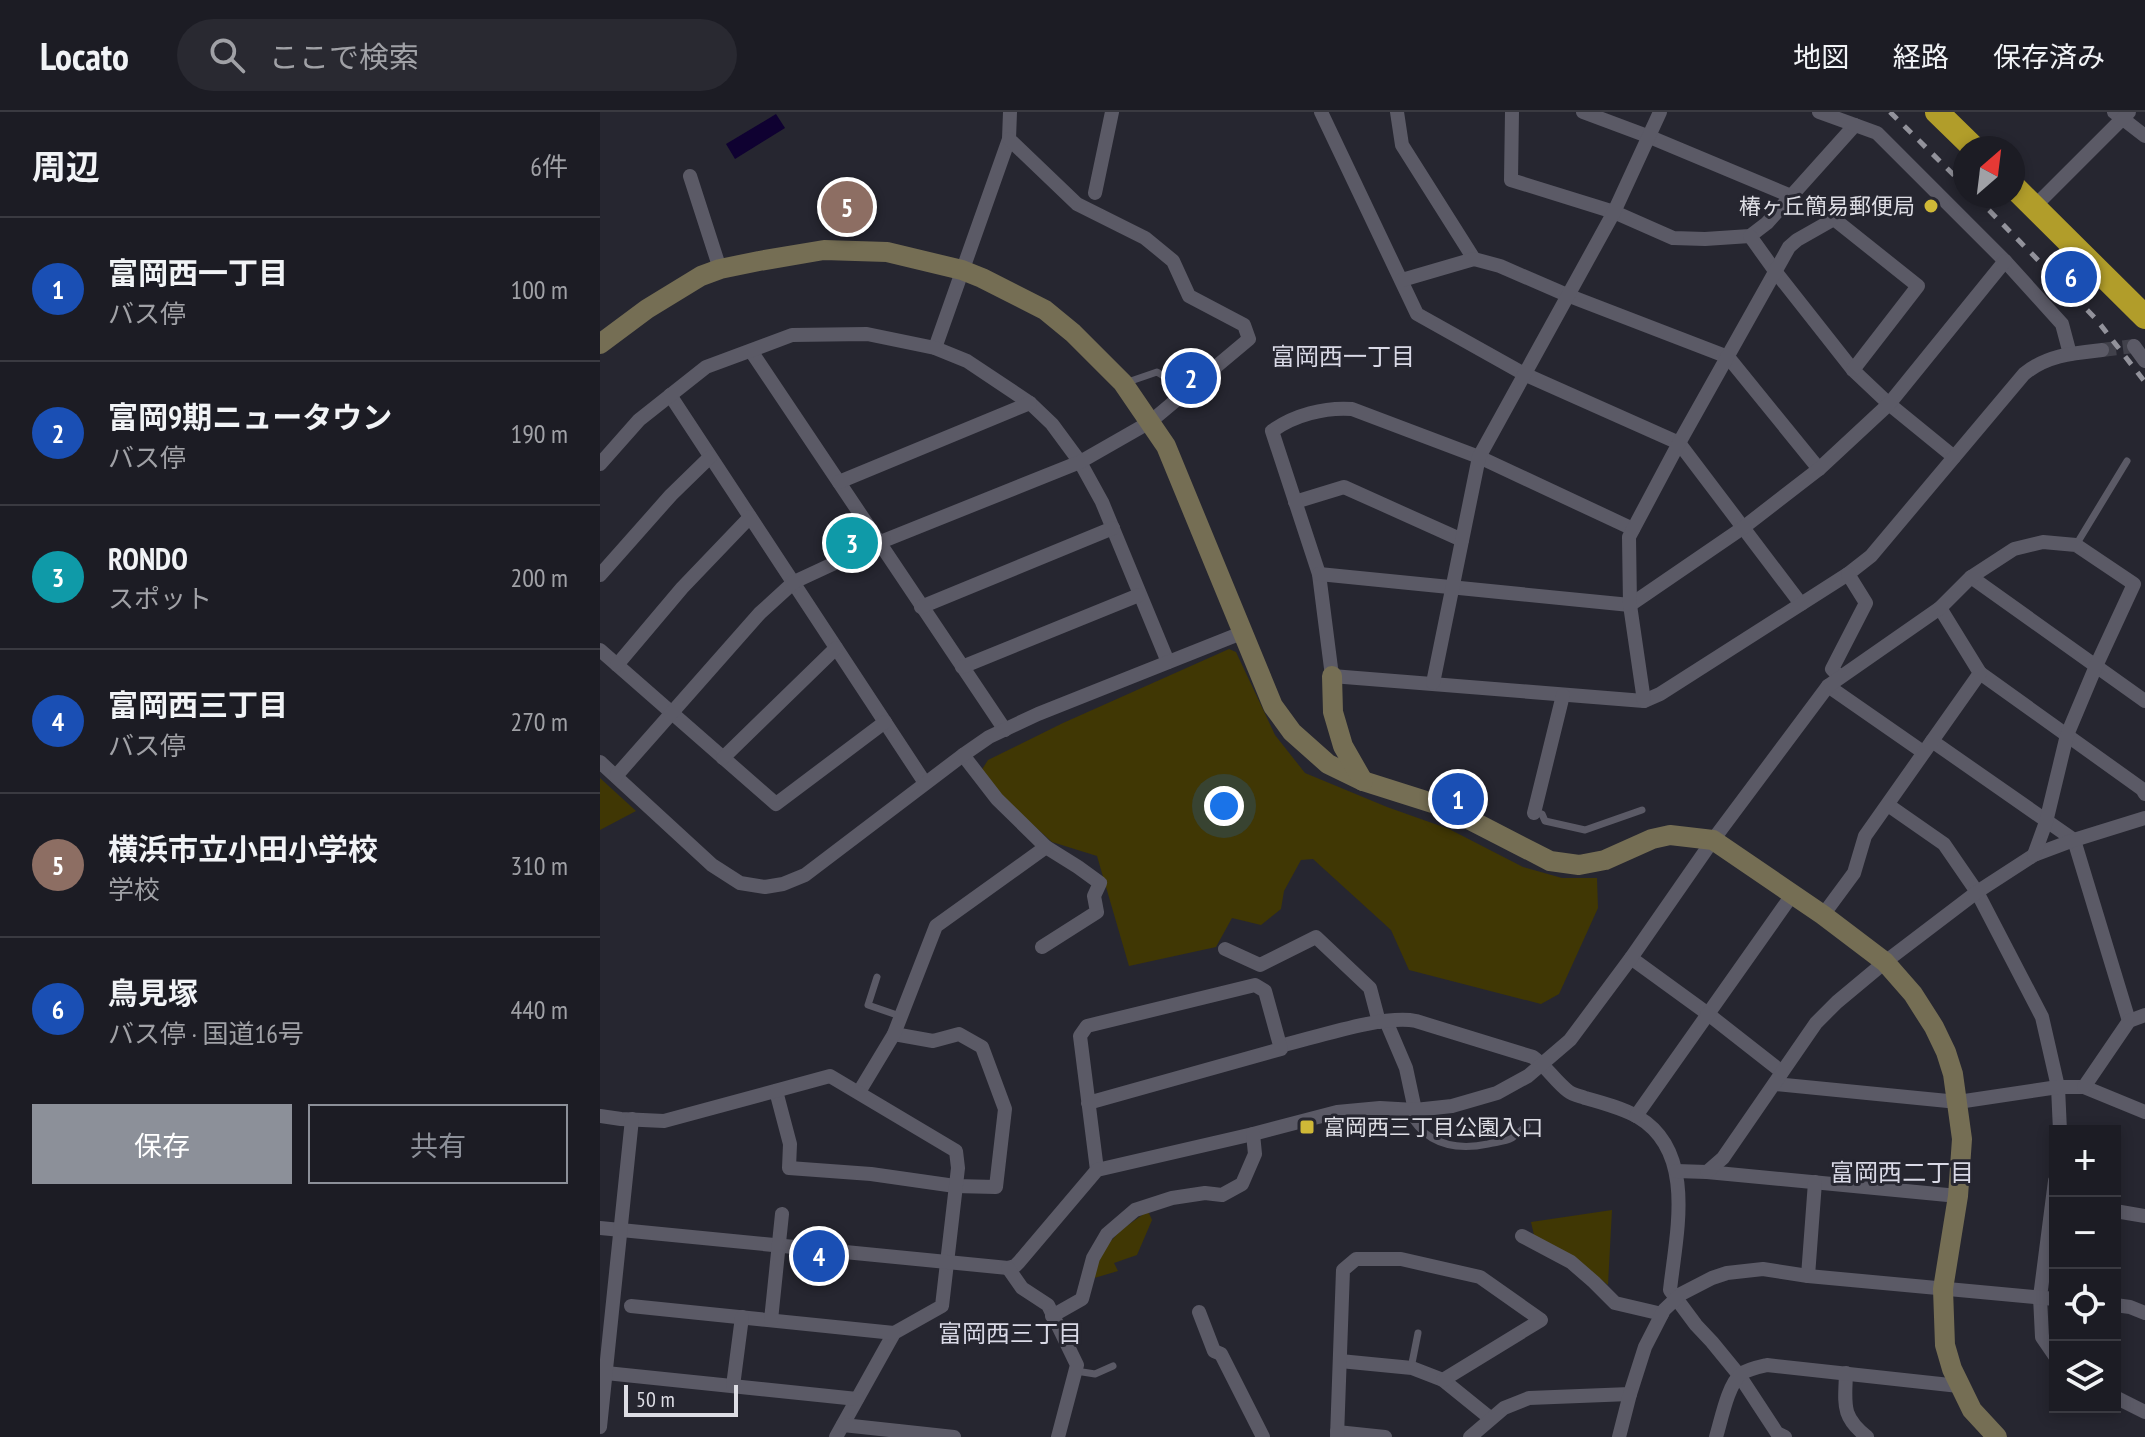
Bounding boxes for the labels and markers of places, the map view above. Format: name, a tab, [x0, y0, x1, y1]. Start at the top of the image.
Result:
pin: 5	[821, 177, 873, 237]
place label: 椿ヶ丘簡易郵便局	[1739, 192, 1915, 220]
marker: 椿ヶ丘簡易郵便局	[1922, 197, 1940, 215]
pin: 6	[2045, 247, 2097, 307]
pin: 2	[1165, 348, 1217, 408]
pin: 3	[826, 513, 878, 573]
pin: 1	[1432, 769, 1484, 829]
place label: 富岡西三丁目公園入口	[1323, 1113, 1543, 1141]
marker: 富岡西三丁目公園入口	[1298, 1118, 1316, 1136]
pin: 4	[793, 1226, 845, 1286]

